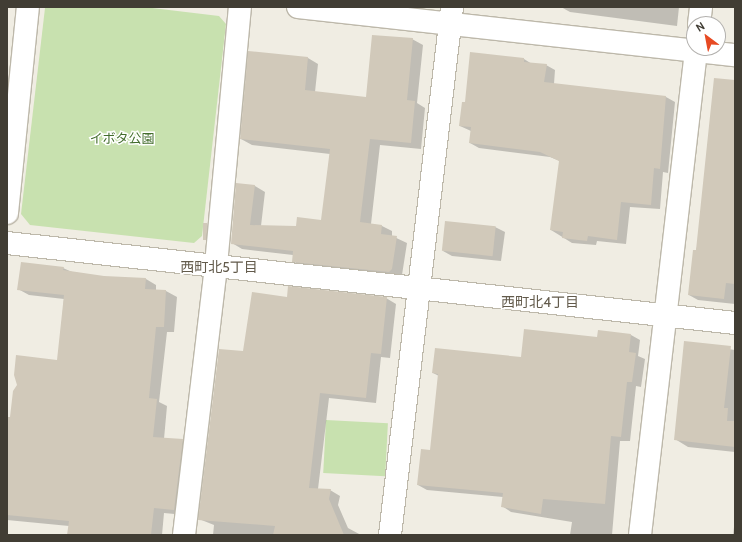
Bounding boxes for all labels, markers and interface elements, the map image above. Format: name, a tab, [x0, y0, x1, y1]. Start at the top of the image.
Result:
north arrow	[686, 16, 726, 56]
text: N	[693, 19, 707, 35]
park label: イボタ公園	[90, 130, 154, 146]
district label: 西町北5丁目	[180, 259, 258, 275]
district label: 西町北4丁目	[501, 294, 579, 310]

